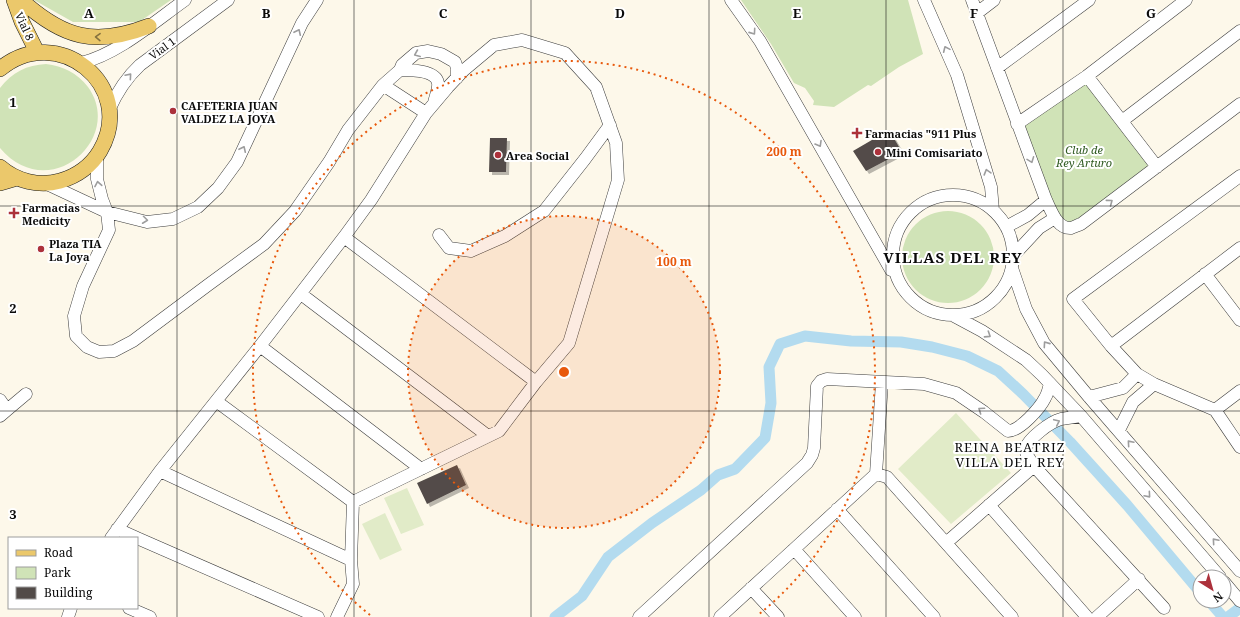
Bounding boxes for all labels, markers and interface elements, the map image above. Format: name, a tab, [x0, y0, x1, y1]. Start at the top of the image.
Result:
text: A	[84, 4, 94, 22]
text: B	[262, 4, 271, 22]
text: C	[439, 4, 448, 22]
text: D	[615, 4, 625, 22]
text: E	[793, 4, 802, 22]
text: F	[970, 4, 978, 22]
text: G	[1146, 4, 1156, 22]
street label: Vial 8	[12, 9, 38, 43]
one-way arrow	[293, 28, 301, 36]
one-way arrow	[748, 28, 756, 35]
one-way arrow	[95, 33, 101, 41]
street label: Vial 1	[146, 33, 178, 63]
one-way arrow	[942, 45, 950, 52]
one-way arrow	[414, 50, 421, 58]
one-way arrow	[124, 74, 131, 81]
text: 1	[9, 93, 17, 111]
place label: CAFETERIA JUAN VALDEZ LA JOYA	[181, 98, 278, 126]
marker: CAFETERIA JUAN VALDEZ LA JOYA	[168, 106, 178, 116]
place label: Farmacias "911 Plus	[865, 126, 976, 141]
marker: Farmacias "911 Plus	[852, 128, 862, 138]
one-way arrow	[814, 140, 821, 147]
park label: Club de Rey Arturo	[1055, 142, 1112, 170]
text: 200 m	[766, 143, 802, 160]
place label: Mini Comisariato	[886, 145, 983, 160]
one-way arrow	[238, 146, 246, 154]
marker: Mini Comisariato	[873, 147, 883, 157]
place label: Area Social	[506, 148, 569, 163]
marker: Area Social	[493, 150, 503, 160]
one-way arrow	[1026, 157, 1034, 164]
one-way arrow	[983, 168, 992, 175]
one-way arrow	[95, 181, 103, 187]
one-way arrow	[1106, 199, 1113, 206]
place label: Farmacias Medicity	[22, 200, 80, 228]
marker: Farmacias Medicity	[9, 208, 19, 218]
one-way arrow	[142, 216, 148, 225]
place label: Plaza TIA La Joya	[49, 236, 102, 264]
marker: Plaza TIA La Joya	[36, 244, 46, 254]
district label: VILLAS DEL REY	[883, 247, 1023, 267]
text: 100 m	[656, 253, 692, 270]
text: 2	[9, 299, 17, 317]
one-way arrow	[984, 330, 991, 338]
one-way arrow	[1044, 341, 1051, 348]
centre of rings	[557, 365, 571, 379]
one-way arrow	[979, 408, 986, 415]
one-way arrow	[1052, 419, 1060, 427]
district label: REINA BEATRIZ VILLA DEL REY	[955, 438, 1065, 471]
one-way arrow	[1127, 440, 1134, 447]
one-way arrow	[1144, 490, 1151, 497]
text: 3	[9, 505, 17, 523]
legend	[8, 537, 138, 609]
one-way arrow	[1212, 538, 1219, 546]
text: Road	[44, 544, 74, 561]
text: Park	[44, 564, 72, 581]
north arrow	[1192, 569, 1232, 609]
text: Building	[44, 584, 93, 601]
text: N	[1210, 589, 1226, 606]

